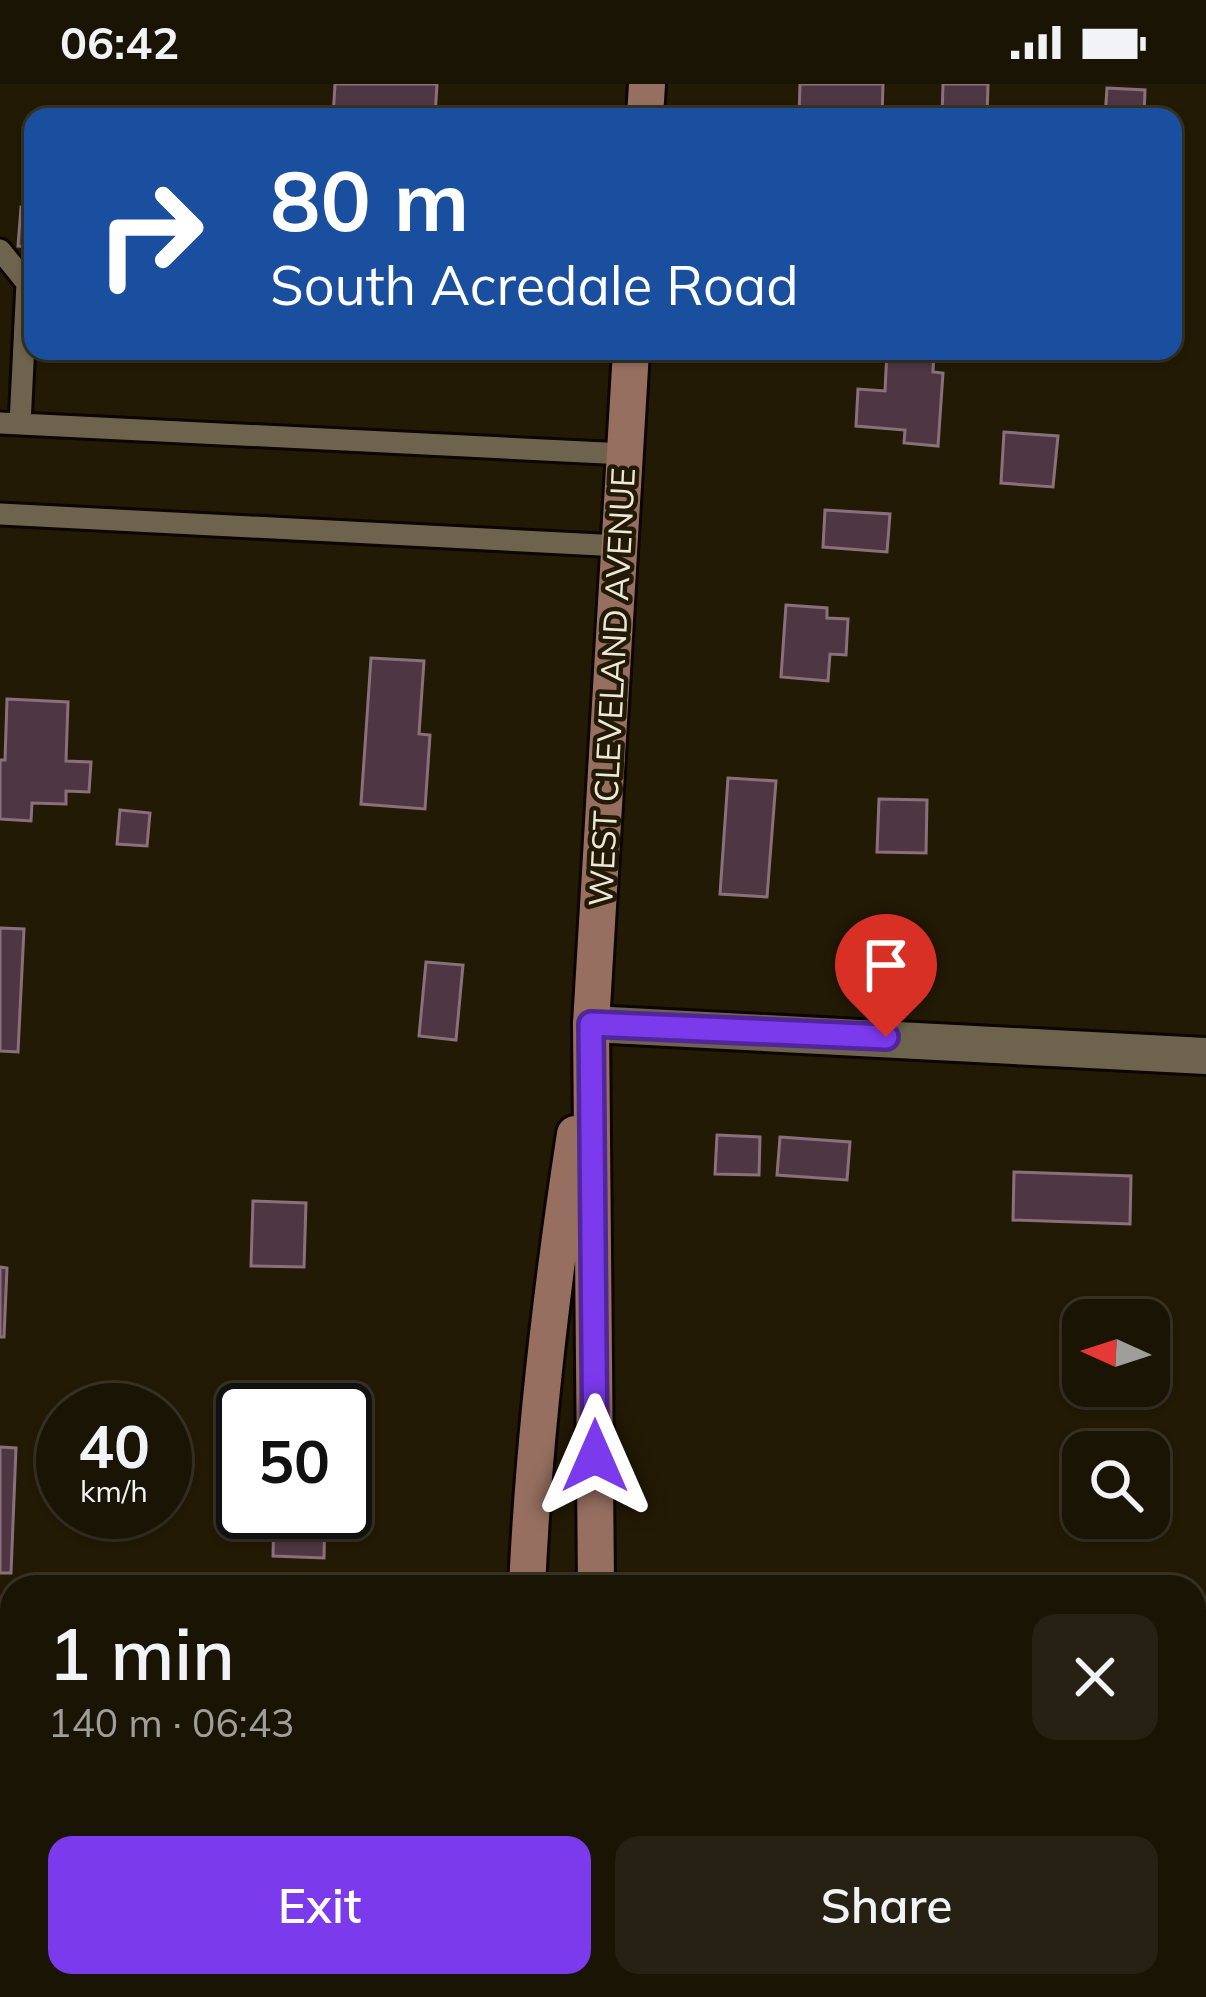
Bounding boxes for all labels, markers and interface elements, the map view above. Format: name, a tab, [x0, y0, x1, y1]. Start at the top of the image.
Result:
text: 06:42	[60, 14, 179, 70]
text: 80 m	[270, 147, 469, 252]
icon: right	[72, 156, 228, 312]
text: South Acredale Road	[270, 251, 799, 319]
street label: WEST CLEVELAND AVENUE	[579, 467, 643, 907]
pin	[835, 914, 937, 1037]
icon: arrive	[853, 932, 919, 998]
north arrow	[1062, 1299, 1170, 1407]
map controls	[1062, 1299, 1170, 1539]
speed limit sign: 50	[216, 1383, 372, 1539]
position arrow	[532, 1393, 658, 1519]
text: 40	[78, 1408, 150, 1483]
button: search	[1062, 1431, 1170, 1539]
text: km/h	[80, 1472, 148, 1510]
text: 1 min	[48, 1608, 235, 1698]
button: close	[1032, 1614, 1158, 1740]
text: 140 m · 06:43	[48, 1698, 294, 1747]
button: Exit	[48, 1836, 591, 1974]
button: Share	[615, 1836, 1158, 1974]

